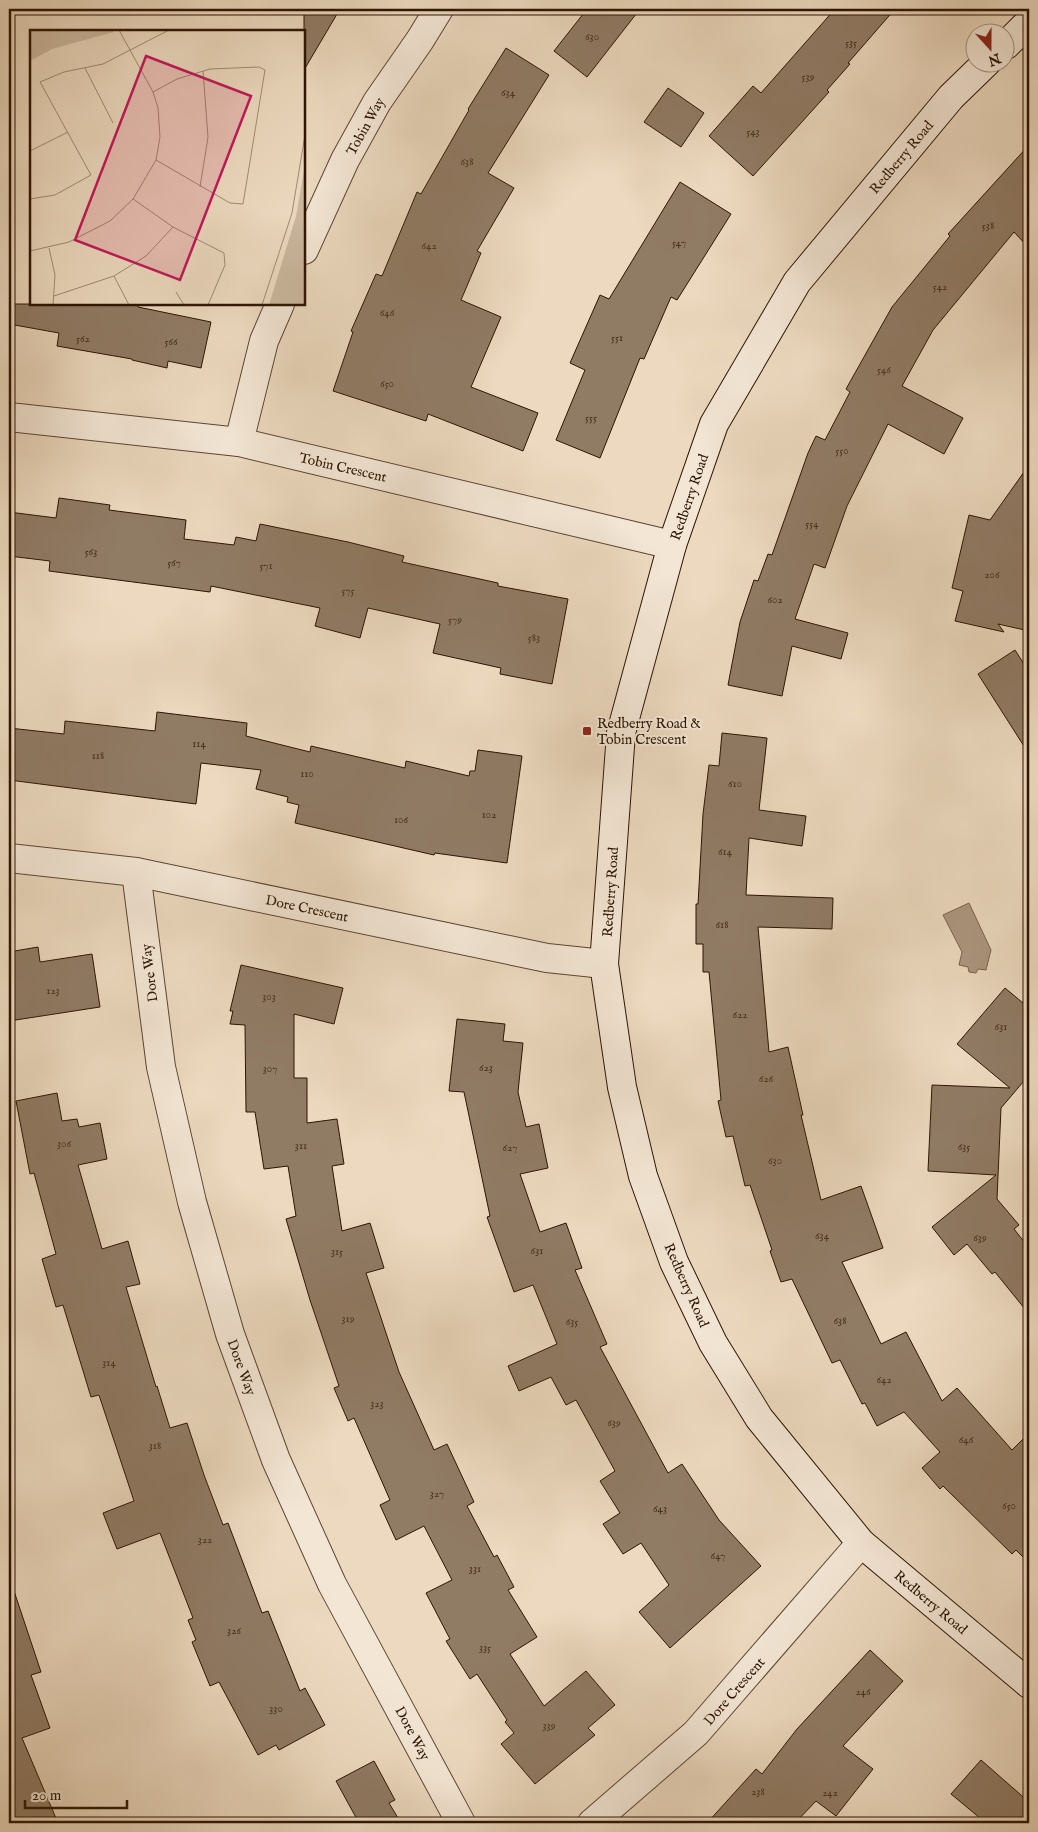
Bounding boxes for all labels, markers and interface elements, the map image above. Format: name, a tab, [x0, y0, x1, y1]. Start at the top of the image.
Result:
north arrow	[966, 22, 1016, 72]
inset map	[30, 30, 305, 305]
house number: 630	[585, 30, 599, 44]
house number: 535	[845, 36, 857, 50]
text: N	[985, 48, 1004, 70]
house number: 539	[802, 70, 815, 84]
house number: 634	[501, 86, 516, 100]
street label: Tobin Way	[343, 94, 389, 159]
street label: Redberry Road	[866, 117, 938, 198]
house number: 543	[746, 125, 760, 139]
house number: 638	[460, 155, 474, 169]
house number: 538	[982, 219, 994, 233]
house number: 547	[672, 236, 686, 250]
house number: 642	[421, 239, 437, 253]
house number: 542	[933, 280, 947, 294]
house number: 646	[380, 306, 395, 320]
house number: 551	[611, 331, 623, 345]
house number: 562	[76, 332, 90, 346]
house number: 566	[164, 335, 178, 349]
house number: 546	[877, 363, 891, 377]
house number: 650	[380, 377, 394, 391]
house number: 555	[585, 411, 597, 425]
house number: 550	[835, 444, 849, 458]
street label: Tobin Crescent	[297, 449, 388, 487]
street label: Redberry Road	[667, 451, 713, 543]
house number: 554	[805, 517, 819, 531]
house number: 563	[85, 545, 97, 559]
house number: 567	[167, 556, 181, 570]
house number: 571	[259, 559, 273, 573]
house number: 206	[984, 568, 1000, 582]
house number: 575	[341, 584, 355, 598]
house number: 602	[767, 593, 783, 607]
house number: 579	[448, 613, 462, 627]
house number: 583	[528, 631, 540, 645]
place label: Redberry Road & Tobin Crescent	[597, 715, 701, 749]
marker: Redberry Road & Tobin Crescent	[581, 725, 593, 737]
house number: 114	[192, 737, 206, 751]
house number: 118	[92, 749, 104, 763]
house number: 110	[300, 767, 314, 781]
house number: 610	[728, 777, 742, 791]
house number: 102	[482, 808, 496, 822]
house number: 106	[394, 813, 408, 827]
house number: 614	[718, 845, 733, 859]
street label: Redberry Road	[599, 846, 623, 938]
street label: Dore Crescent	[264, 891, 350, 927]
house number: 618	[716, 918, 729, 932]
street label: Dore Way	[137, 943, 162, 1003]
house number: 123	[46, 984, 60, 998]
house number: 303	[262, 990, 276, 1004]
house number: 622	[733, 1008, 747, 1022]
house number: 631	[995, 1020, 1007, 1034]
house number: 623	[479, 1061, 493, 1075]
house number: 307	[263, 1062, 277, 1076]
house number: 626	[759, 1072, 774, 1086]
house number: 306	[57, 1137, 71, 1151]
house number: 311	[295, 1139, 307, 1153]
house number: 635	[958, 1140, 970, 1154]
house number: 627	[503, 1141, 517, 1155]
house number: 630	[768, 1154, 782, 1168]
house number: 634	[815, 1229, 830, 1243]
house number: 639	[973, 1231, 987, 1245]
street label: Redberry Road	[660, 1241, 713, 1331]
house number: 631	[531, 1244, 543, 1258]
house number: 315	[331, 1245, 343, 1259]
house number: 319	[341, 1312, 355, 1326]
house number: 638	[833, 1314, 847, 1328]
house number: 635	[566, 1315, 578, 1329]
street label: Dore Way	[223, 1337, 260, 1398]
house number: 314	[102, 1356, 116, 1370]
house number: 642	[876, 1373, 892, 1387]
house number: 323	[370, 1397, 384, 1411]
house number: 639	[607, 1416, 621, 1430]
house number: 646	[959, 1433, 974, 1447]
house number: 318	[149, 1439, 161, 1453]
house number: 327	[430, 1487, 444, 1501]
house number: 650	[1002, 1499, 1016, 1513]
house number: 643	[653, 1502, 667, 1516]
house number: 322	[198, 1533, 212, 1547]
house number: 647	[711, 1549, 725, 1563]
house number: 331	[469, 1562, 481, 1576]
street label: Redberry Road	[890, 1567, 971, 1639]
house number: 326	[227, 1624, 241, 1638]
house number: 335	[479, 1641, 491, 1655]
street label: Dore Crescent	[700, 1654, 769, 1729]
house number: 246	[855, 1685, 871, 1699]
house number: 330	[269, 1702, 283, 1716]
street label: Dore Way	[390, 1703, 434, 1764]
house number: 339	[542, 1719, 556, 1733]
scale bar	[25, 1777, 128, 1809]
house number: 238	[751, 1785, 765, 1799]
text: 20 m	[32, 1786, 62, 1805]
house number: 242	[822, 1786, 838, 1800]

